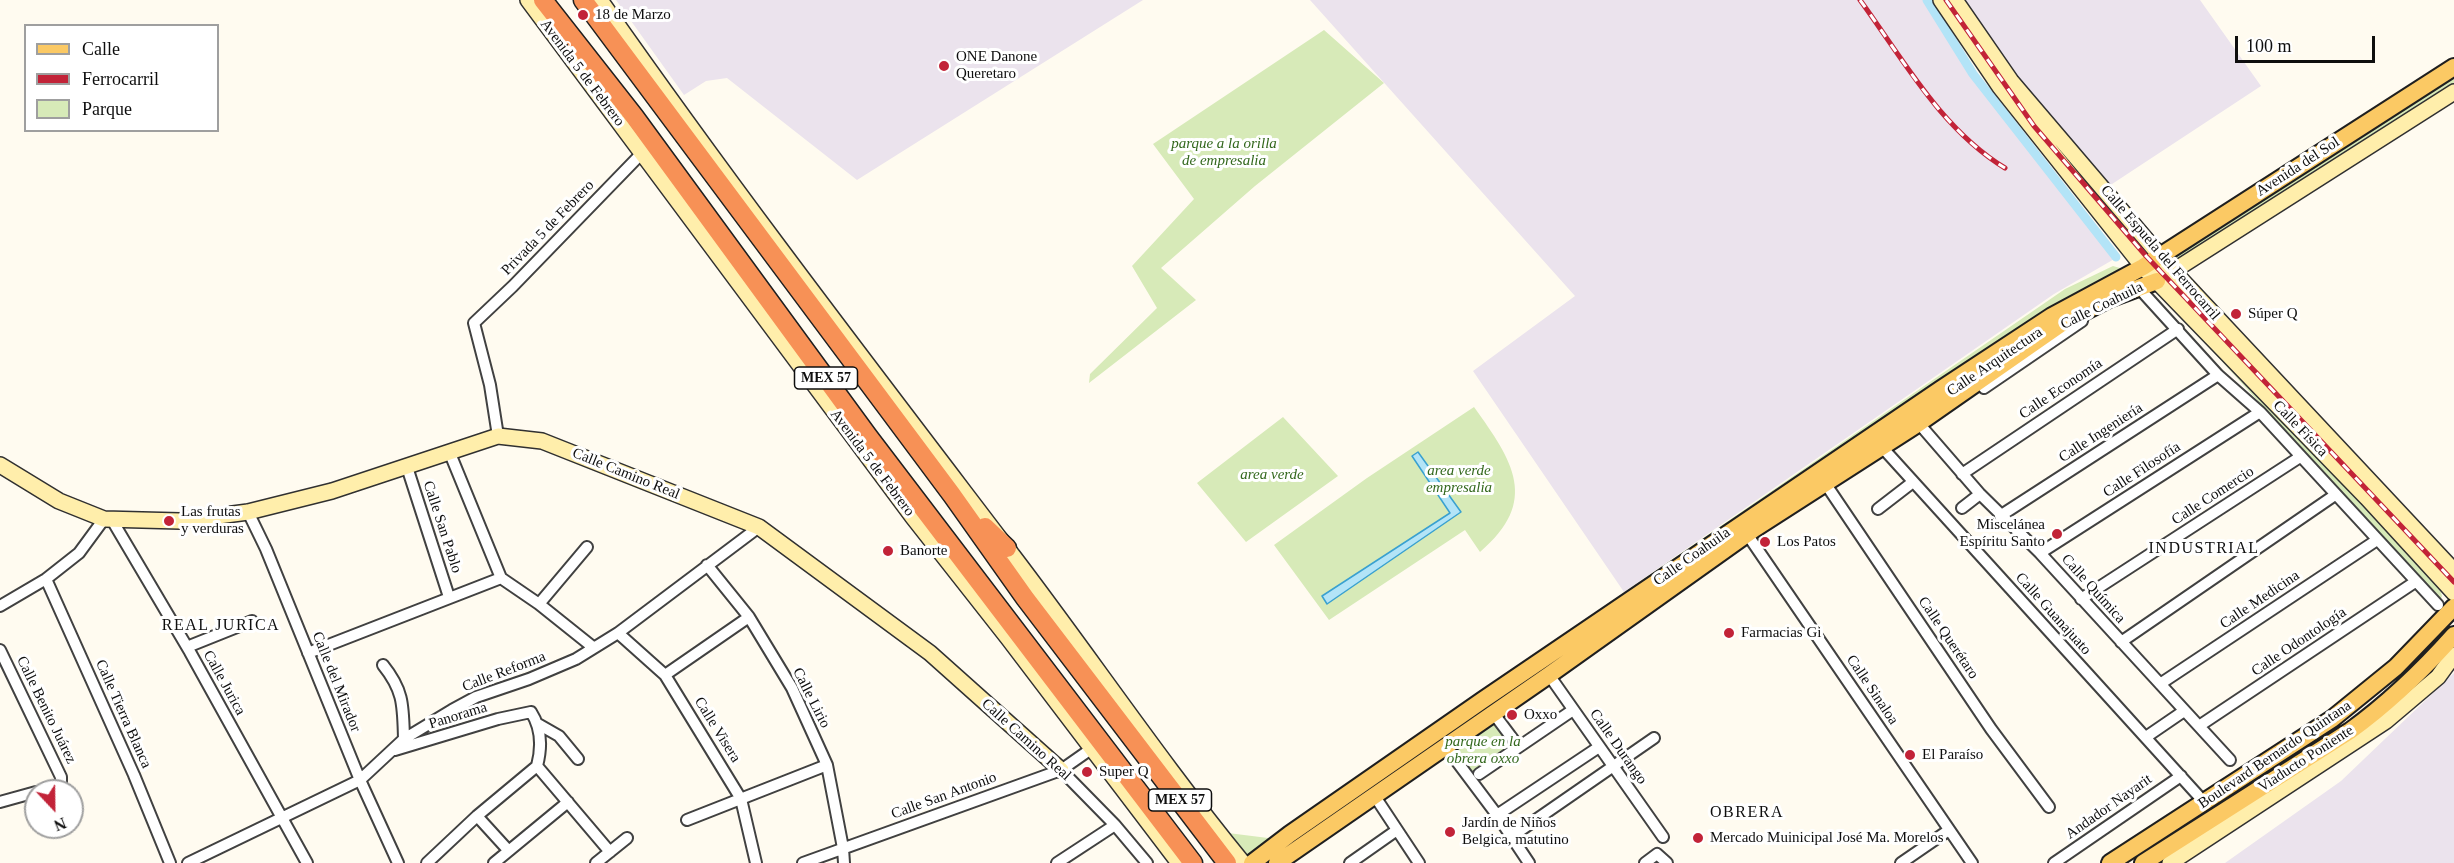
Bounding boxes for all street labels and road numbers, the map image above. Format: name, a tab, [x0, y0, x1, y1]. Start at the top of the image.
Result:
street label: Avenida 5 de Febrero	[536, 16, 628, 130]
street label: Avenida del Sol	[2253, 133, 2343, 201]
street label: Privada 5 de Febrero	[498, 177, 598, 279]
street label: Calle Espuela del Ferrocarril	[2097, 182, 2223, 324]
street label: Calle Coahuila	[2058, 278, 2146, 334]
street label: Calle Arquitectura	[1944, 323, 2046, 401]
street label: Calle Economía	[2016, 355, 2106, 423]
road number: MEX 57	[794, 367, 858, 389]
street label: Calle Física	[2269, 397, 2331, 461]
street label: Calle Ingeniería	[2056, 399, 2146, 467]
street label: Avenida 5 de Febrero	[826, 406, 918, 520]
street label: Calle Filosofía	[2100, 438, 2184, 502]
street label: Calle Camino Real	[570, 444, 682, 504]
street label: Calle Comercio	[2168, 463, 2258, 529]
street label: Calle San Pablo	[419, 479, 465, 575]
street label: Calle Coahuila	[1650, 524, 1734, 590]
street label: Calle Química	[2057, 551, 2129, 627]
street label: Calle Medicina	[2217, 567, 2303, 633]
street label: Calle Guanajuato	[2011, 569, 2095, 659]
street label: Calle Querétaro	[1914, 593, 1982, 683]
street label: Calle Odontología	[2248, 604, 2350, 680]
street label: Calle del Mirador	[308, 629, 364, 735]
street label: Calle Jurica	[199, 647, 249, 719]
street label: Calle Reforma	[460, 648, 548, 696]
street label: Calle Sinaloa	[1842, 652, 1902, 728]
street label: Calle Benito Juárez	[12, 653, 80, 767]
street label: Calle Tierra Blanca	[91, 657, 155, 771]
street label: Calle Lirio	[788, 665, 834, 731]
street label: Calle Visera	[690, 694, 744, 766]
street label: Calle Camino Real	[978, 695, 1074, 785]
street label: Boulevard Bernardo Quintana	[2195, 697, 2355, 813]
street label: Panorama	[427, 699, 489, 733]
street label: Calle Durango	[1585, 706, 1651, 788]
street label: Viaducto Poniente	[2255, 721, 2357, 797]
street label: Calle San Antonio	[889, 769, 999, 823]
street label: Andador Nayarit	[2062, 771, 2156, 843]
road number: MEX 57	[1148, 789, 1212, 811]

